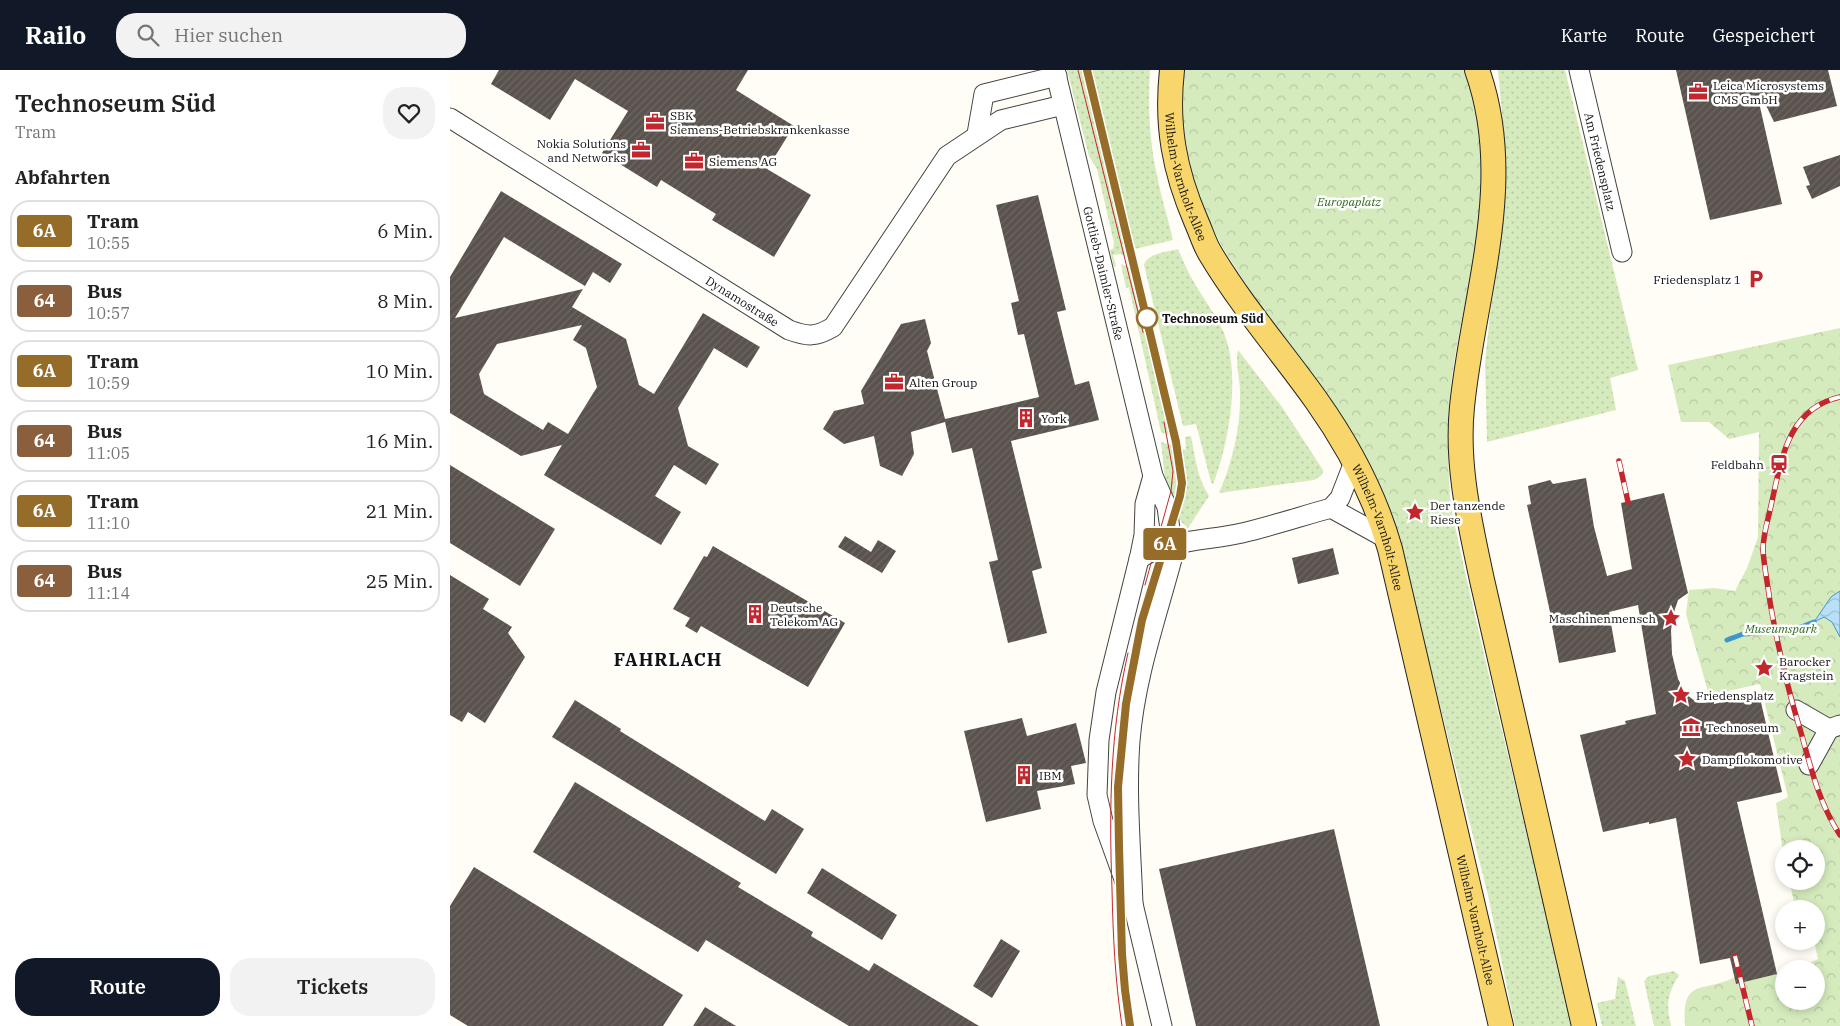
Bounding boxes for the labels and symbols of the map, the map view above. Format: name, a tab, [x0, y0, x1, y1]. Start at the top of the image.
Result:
place label: Leica Microsystems CMS GmbH	[1713, 78, 1824, 107]
office icon: Leica Microsystems CMS GmbH	[1687, 81, 1709, 103]
place label: SBK Siemens-Betriebskrankenkasse	[670, 108, 850, 137]
office icon: SBK Siemens-Betriebskrankenkasse	[644, 111, 666, 133]
street label: Am Friedensplatz	[1582, 111, 1619, 212]
street label: Wilhelm-Varnholt-Allee	[1163, 112, 1211, 243]
place label: Nokia Solutions and Networks	[537, 136, 626, 165]
office icon: Nokia Solutions and Networks	[630, 139, 652, 161]
office icon: Siemens AG	[683, 150, 705, 172]
place label: Siemens AG	[709, 154, 777, 169]
park label: Europaplatz	[1316, 194, 1381, 209]
street label: Gottlieb-Daimler-Straße	[1081, 205, 1127, 342]
parking icon: Friedensplatz 1	[1745, 268, 1767, 290]
street label: Dynamostraße	[703, 272, 782, 329]
place label: Friedensplatz 1	[1653, 272, 1741, 287]
marker: Technoseum Süd	[1136, 307, 1158, 329]
place label: Technoseum Süd	[1162, 311, 1264, 326]
office icon: Alten Group	[883, 371, 905, 393]
place label: Alten Group	[909, 375, 977, 390]
building icon: York	[1015, 407, 1037, 429]
place label: York	[1041, 411, 1067, 426]
station icon: Feldbahn	[1768, 453, 1790, 475]
place label: Feldbahn	[1711, 457, 1764, 472]
street label: Wilhelm-Varnholt-Allee	[1349, 461, 1407, 592]
place label: Der tanzende Riese	[1430, 498, 1505, 527]
place icon: Der tanzende Riese	[1404, 501, 1426, 523]
line badge: 6A	[1142, 528, 1188, 560]
place label: Deutsche Telekom AG	[770, 600, 838, 629]
building icon: Deutsche Telekom AG	[744, 603, 766, 625]
place icon: Maschinenmensch	[1660, 607, 1682, 629]
place label: Maschinenmensch	[1549, 611, 1656, 626]
park label: Museumspark	[1744, 621, 1818, 636]
district label: FAHRLACH	[614, 648, 722, 671]
place label: Barocker Kragstein	[1779, 654, 1834, 683]
place icon: Barocker Kragstein	[1753, 657, 1775, 679]
place icon: Friedensplatz	[1670, 684, 1692, 706]
place label: Friedensplatz	[1696, 688, 1774, 703]
museum icon: Technoseum	[1680, 716, 1702, 738]
place label: Technoseum	[1706, 720, 1780, 735]
place icon: Dampflokomotive	[1676, 748, 1698, 770]
place label: Dampflokomotive	[1702, 752, 1803, 767]
building icon: IBM	[1013, 764, 1035, 786]
place label: IBM	[1039, 768, 1062, 783]
street label: Wilhelm-Varnholt-Allee	[1454, 853, 1499, 987]

